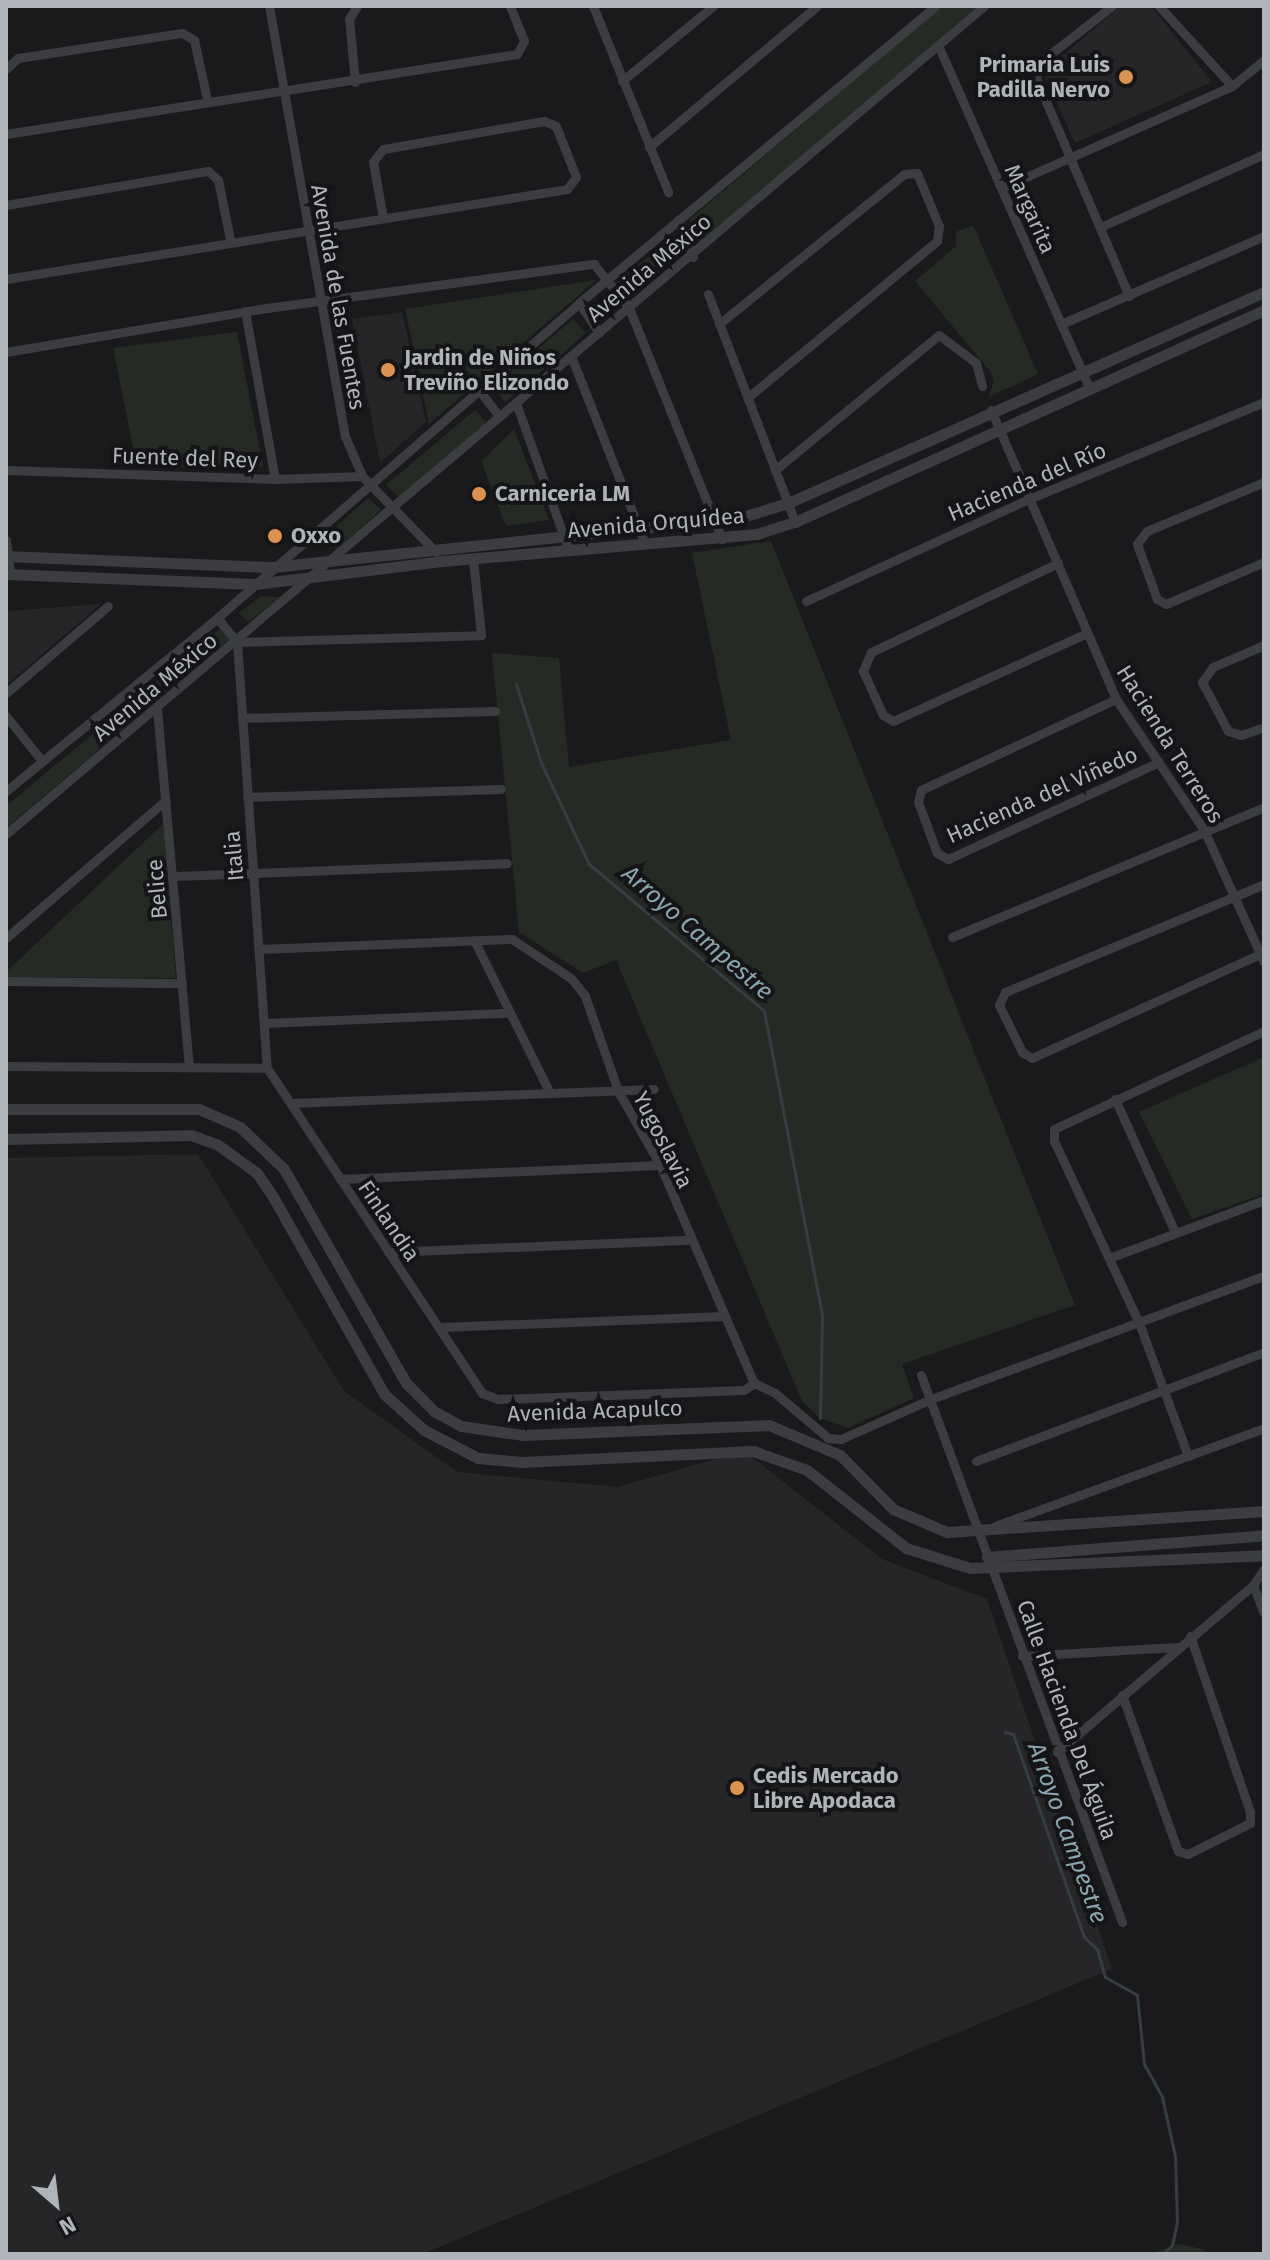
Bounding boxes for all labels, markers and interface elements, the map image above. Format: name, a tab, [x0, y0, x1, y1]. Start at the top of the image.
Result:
place label: Primaria Luis Padilla Nervo	[977, 51, 1110, 102]
marker: Primaria Luis Padilla Nervo	[1117, 68, 1135, 86]
street label: Margarita	[999, 160, 1061, 258]
street label: Avenida de las Fuentes	[305, 182, 371, 412]
street label: Avenida México	[581, 208, 717, 328]
place label: Jardin de Niños Treviño Elizondo	[404, 344, 569, 396]
marker: Jardin de Niños Treviño Elizondo	[379, 361, 397, 379]
street label: Hacienda del Río	[944, 437, 1110, 527]
street label: Fuente del Rey	[111, 442, 259, 474]
place label: Carniceria LM	[495, 481, 630, 507]
marker: Carniceria LM	[470, 485, 488, 503]
street label: Avenida Orquídea	[566, 502, 746, 544]
place label: Oxxo	[291, 523, 341, 549]
marker: Oxxo	[266, 527, 284, 545]
street label: Avenida México	[87, 627, 223, 747]
street label: Hacienda Terreros	[1111, 660, 1229, 828]
street label: Hacienda del Viñedo	[942, 741, 1142, 849]
street label: Italia	[219, 830, 249, 882]
street label: Belice	[141, 858, 173, 920]
water label: Arroyo Campestre	[616, 860, 778, 1006]
street label: Yugoslavia	[627, 1087, 699, 1193]
street label: Finlandia	[352, 1176, 426, 1266]
street label: Avenida Acapulco	[507, 1395, 683, 1427]
street label: Calle Hacienda Del Águila	[1011, 1596, 1123, 1844]
water label: Arroyo Campestre	[1021, 1739, 1113, 1927]
place label: Cedis Mercado Libre Apodaca	[753, 1762, 899, 1814]
marker: Cedis Mercado Libre Apodaca	[728, 1779, 746, 1797]
north arrow	[16, 2164, 96, 2244]
text: N	[55, 2210, 80, 2241]

